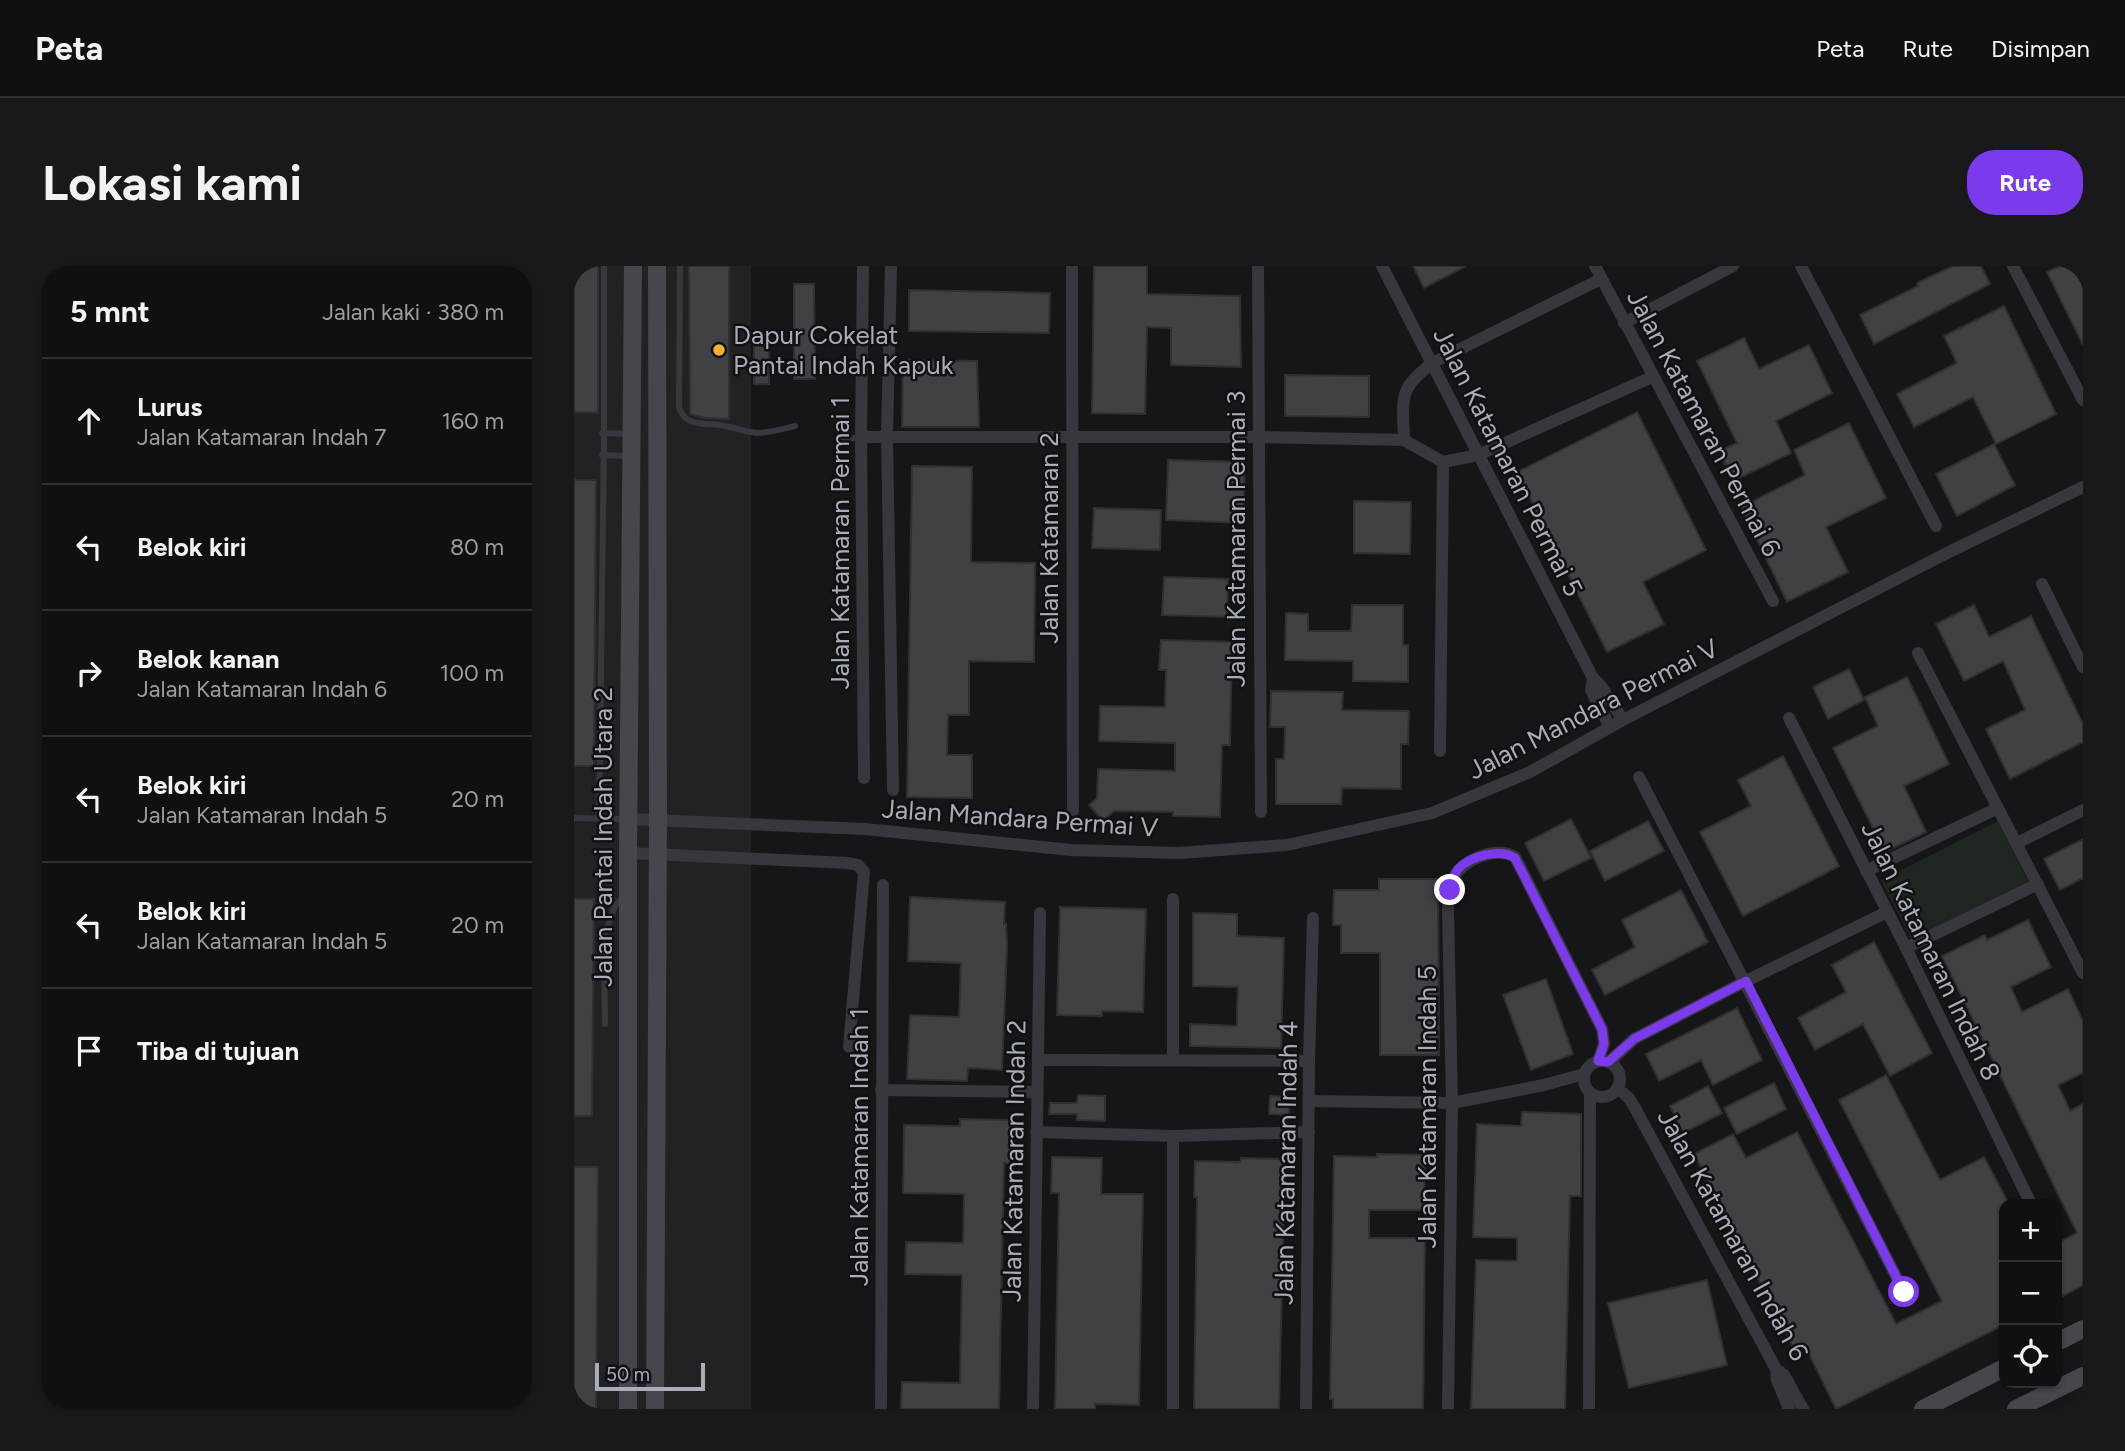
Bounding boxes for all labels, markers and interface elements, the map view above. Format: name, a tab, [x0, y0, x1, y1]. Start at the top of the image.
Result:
text: Peta	[35, 29, 103, 68]
text: Peta	[1816, 34, 1864, 63]
text: Rute	[1902, 34, 1953, 63]
text: Disimpan	[1991, 34, 2090, 63]
button: Rute	[1967, 150, 2083, 215]
text: Lokasi kami	[42, 153, 302, 212]
street label: Jalan Katamaran Permai 6	[1620, 284, 1788, 562]
text: 5 mnt	[70, 293, 150, 330]
text: Jalan kaki · 380 m	[322, 298, 504, 326]
place label: Dapur Cokelat Pantai Indah Kapuk	[733, 319, 954, 381]
street label: Jalan Katamaran Permai 5	[1426, 322, 1590, 602]
marker: Dapur Cokelat Pantai Indah Kapuk	[711, 342, 727, 358]
text: Lurus	[137, 391, 202, 423]
street label: Jalan Katamaran Permai 3	[1220, 391, 1252, 687]
street label: Jalan Katamaran Permai 1	[824, 396, 856, 690]
icon: ahead	[70, 402, 108, 440]
text: 160 m	[441, 407, 504, 435]
text: Jalan Katamaran Indah 7	[137, 423, 386, 451]
street label: Jalan Katamaran 2	[1033, 432, 1065, 644]
icon: left	[70, 528, 108, 566]
text: Belok kiri	[137, 531, 246, 563]
text: 80 m	[450, 533, 504, 561]
street label: Jalan Mandara Permai V	[1462, 632, 1724, 786]
text: Belok kanan	[137, 643, 280, 675]
icon: right	[70, 654, 108, 692]
text: 100 m	[440, 659, 504, 687]
text: Jalan Katamaran Indah 6	[137, 675, 387, 703]
street label: Jalan Pantai Indah Utara 2	[587, 687, 619, 987]
text: Belok kiri	[137, 769, 246, 801]
icon: left	[70, 780, 108, 818]
text: 20 m	[451, 785, 504, 813]
street label: Jalan Mandara Permai V	[881, 792, 1159, 844]
text: Jalan Katamaran Indah 5	[137, 801, 387, 829]
street label: Jalan Katamaran Indah 8	[1854, 816, 2008, 1086]
route end	[1434, 874, 1465, 905]
text: Belok kiri	[137, 895, 246, 927]
icon: left	[70, 906, 108, 944]
text: 20 m	[451, 911, 504, 939]
text: Jalan Katamaran Indah 5	[137, 927, 387, 955]
street label: Jalan Katamaran Indah 5	[1411, 966, 1443, 1248]
street label: Jalan Katamaran Indah 1	[843, 1008, 875, 1286]
street label: Jalan Katamaran Indah 2	[996, 1020, 1032, 1302]
street label: Jalan Katamaran Indah 4	[1268, 1021, 1304, 1305]
icon: arrive	[70, 1032, 108, 1070]
text: Tiba di tujuan	[137, 1035, 299, 1067]
street label: Jalan Katamaran Indah 6	[1651, 1104, 1815, 1366]
map controls	[1999, 1199, 2062, 1388]
button: +	[1999, 1199, 2062, 1262]
button: −	[1999, 1262, 2062, 1325]
route start	[1888, 1276, 1919, 1307]
button: locate	[1999, 1325, 2062, 1388]
scale bar	[595, 1360, 705, 1392]
text: 50 m	[606, 1363, 650, 1386]

